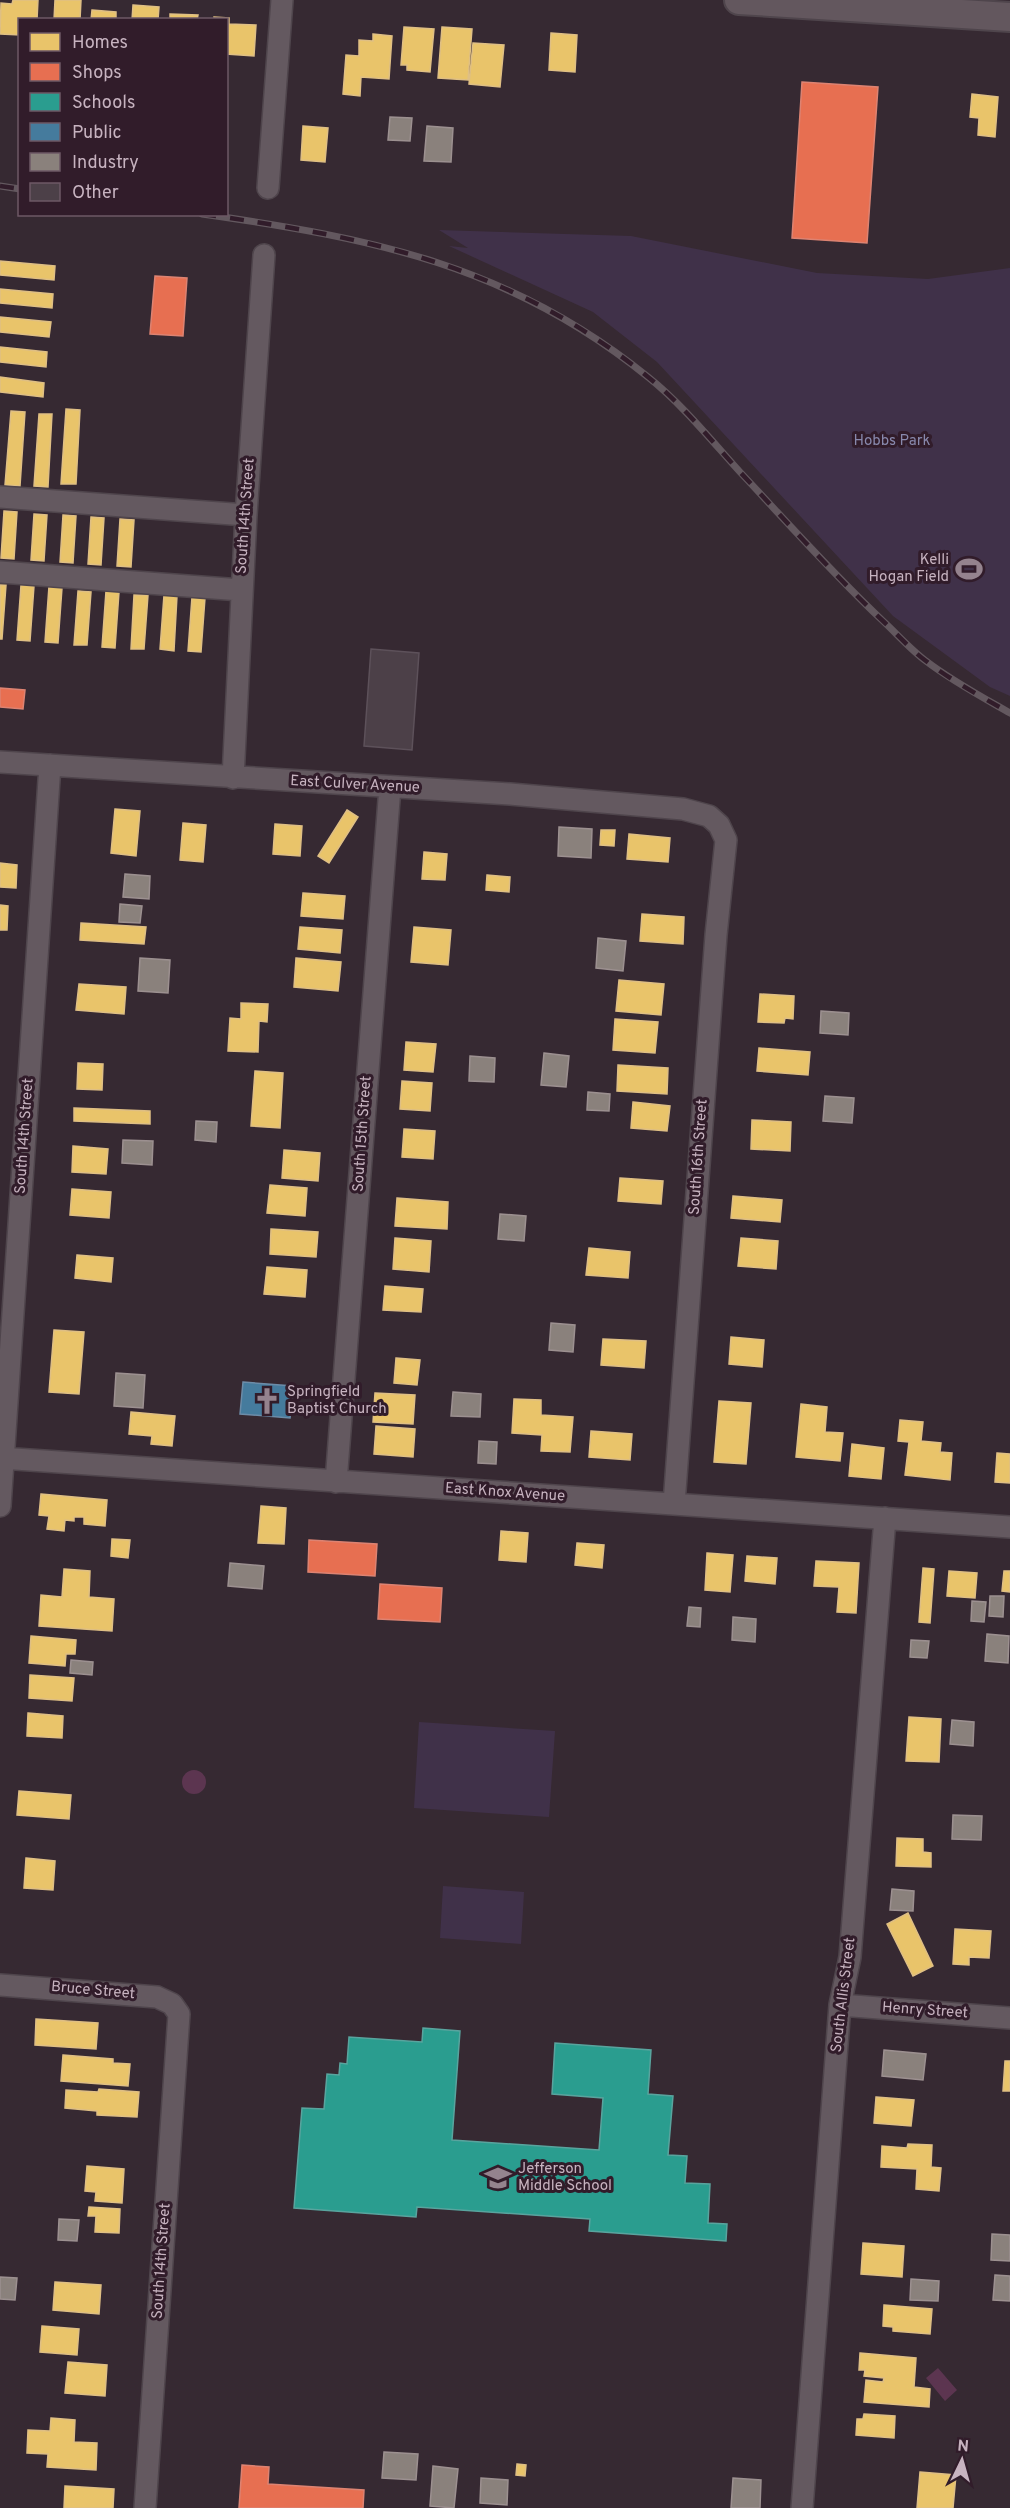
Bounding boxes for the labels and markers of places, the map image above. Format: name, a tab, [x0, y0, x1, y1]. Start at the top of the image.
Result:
place label: Kelli Hogan Field	[869, 551, 949, 587]
sports icon: Kelli Hogan Field	[954, 554, 984, 584]
place label: Springfield Baptist Church	[287, 1383, 387, 1419]
church icon: Springfield Baptist Church	[252, 1386, 282, 1416]
place label: Jefferson Middle School	[518, 2160, 612, 2196]
school or university icon: Jefferson Middle School	[483, 2163, 513, 2193]

